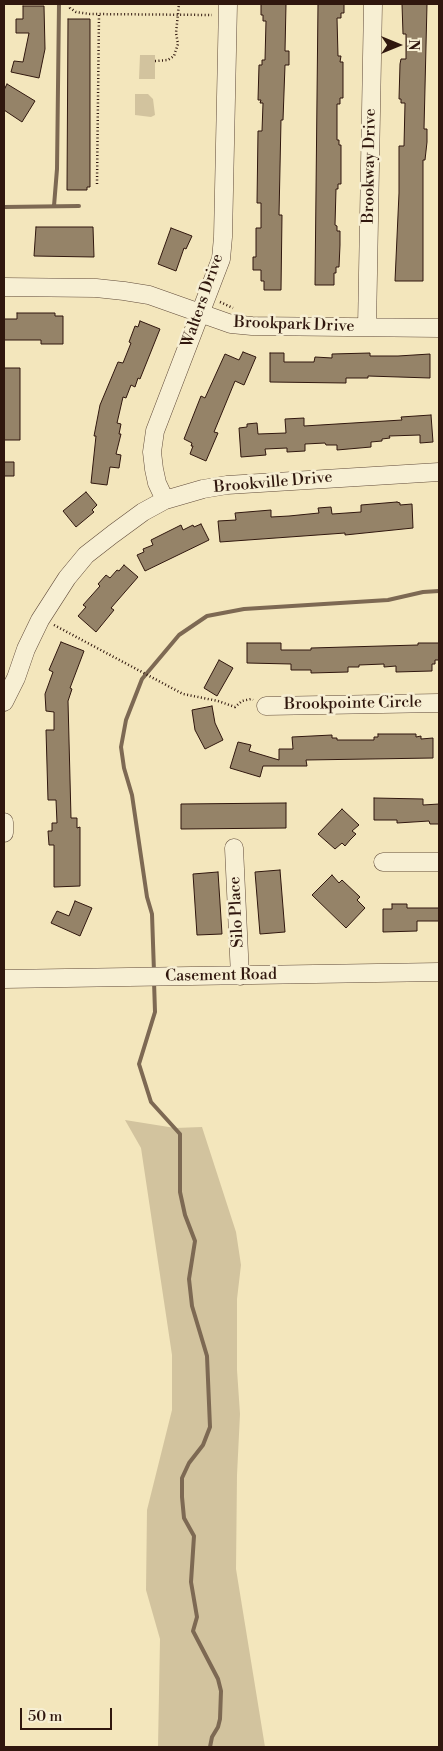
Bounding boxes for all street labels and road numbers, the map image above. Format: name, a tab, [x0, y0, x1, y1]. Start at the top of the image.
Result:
street label: Brookway Drive	[359, 108, 381, 224]
street label: Walters Drive	[178, 252, 228, 350]
street label: Brookpark Drive	[233, 313, 355, 337]
street label: Brookville Drive	[213, 468, 333, 498]
street label: Brookpointe Circle	[284, 693, 422, 715]
street label: Silo Place	[226, 876, 248, 948]
street label: Casement Road	[165, 965, 277, 987]

